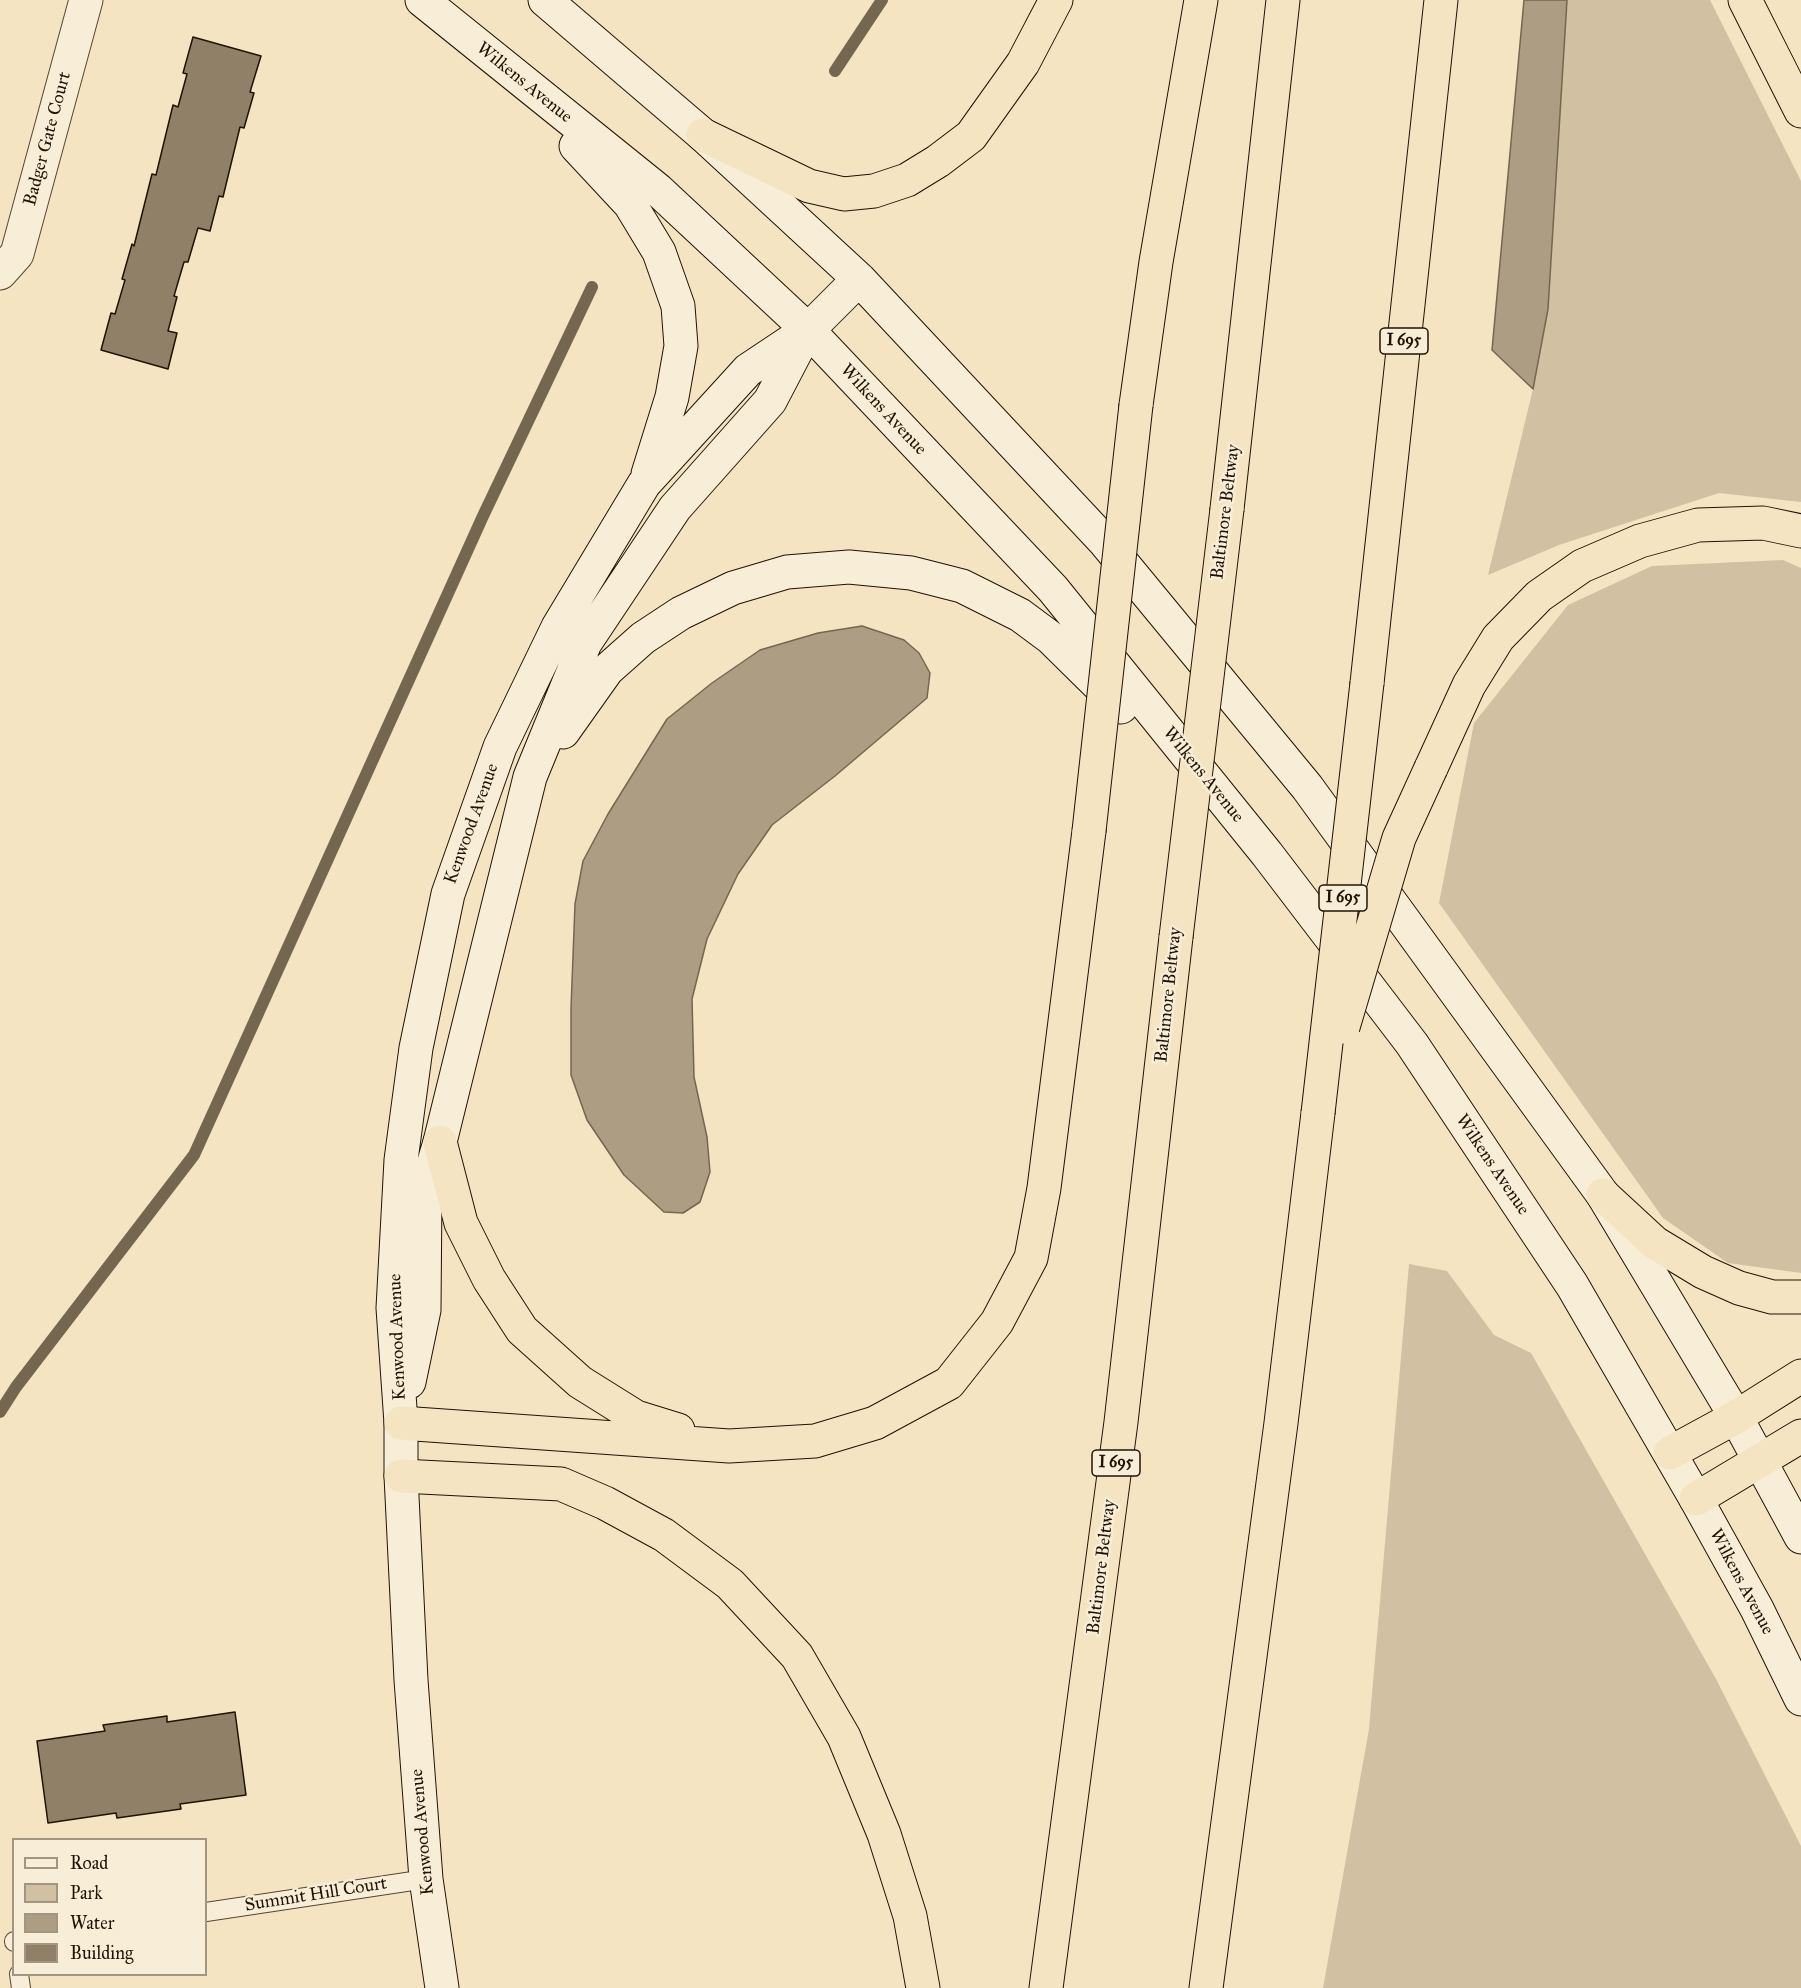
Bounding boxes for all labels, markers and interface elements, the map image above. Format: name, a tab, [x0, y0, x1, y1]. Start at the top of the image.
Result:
street label: Wilkens Avenue	[472, 38, 576, 128]
street label: Badger Gate Court	[20, 70, 76, 208]
road number: I 695	[1380, 328, 1428, 354]
street label: Wilkens Avenue	[835, 360, 931, 460]
street label: Baltimore Beltway	[1207, 443, 1245, 581]
street label: Wilkens Avenue	[1158, 723, 1248, 827]
street label: Kenwood Avenue	[440, 761, 504, 887]
road number: I 695	[1319, 885, 1367, 911]
street label: Baltimore Beltway	[1151, 926, 1187, 1064]
street label: Wilkens Avenue	[1450, 1111, 1534, 1219]
street label: Kenwood Avenue	[385, 1273, 411, 1401]
road number: I 695	[1092, 1450, 1140, 1476]
street label: Baltimore Beltway	[1083, 1498, 1121, 1636]
street label: Wilkens Avenue	[1704, 1525, 1778, 1639]
street label: Kenwood Avenue	[407, 1768, 439, 1896]
legend	[12, 1838, 207, 1976]
text: Road	[70, 1852, 108, 1874]
street label: Summit Hill Court	[243, 1873, 389, 1917]
text: Park	[70, 1882, 103, 1904]
text: Water	[70, 1912, 114, 1934]
text: Building	[70, 1942, 133, 1964]

